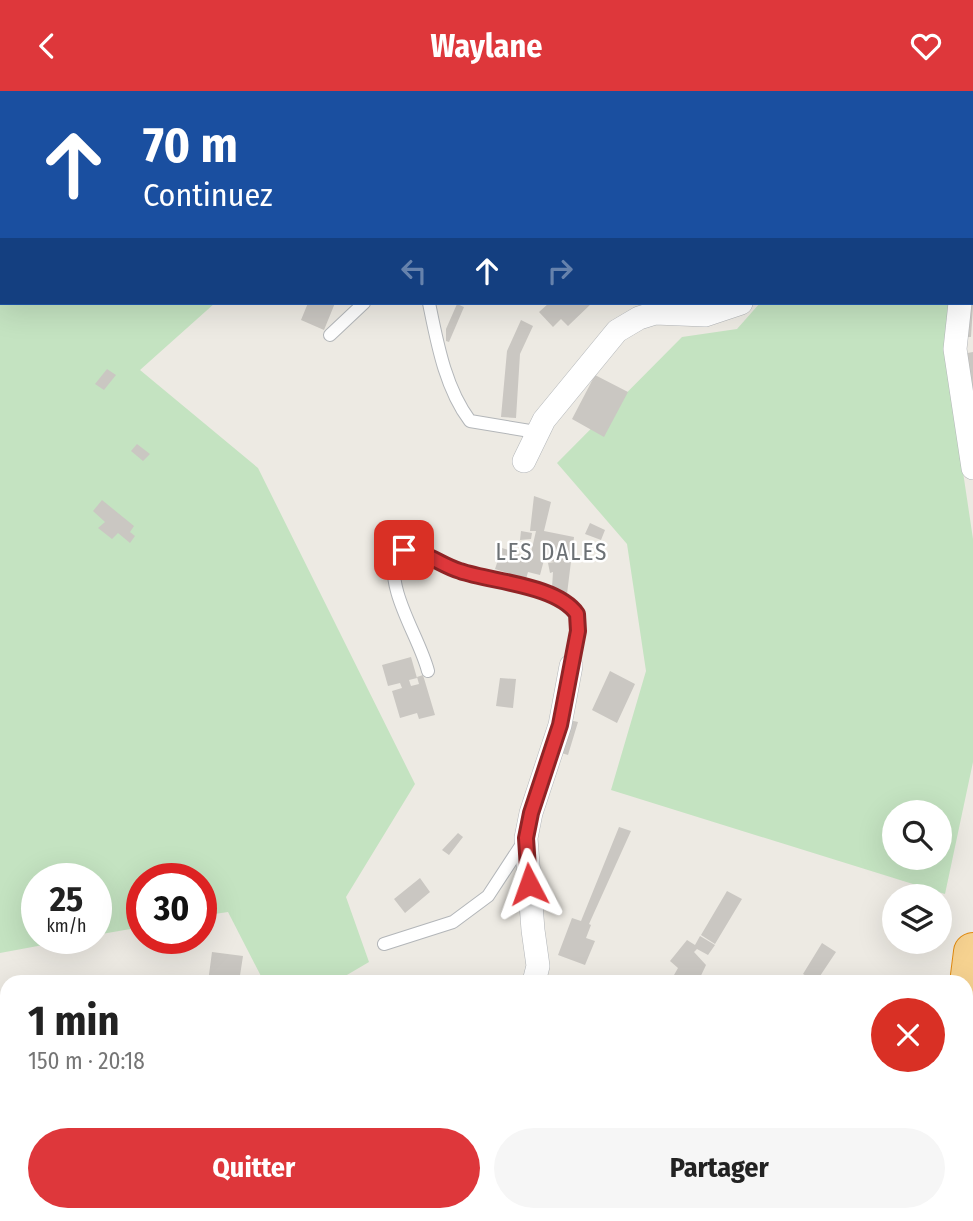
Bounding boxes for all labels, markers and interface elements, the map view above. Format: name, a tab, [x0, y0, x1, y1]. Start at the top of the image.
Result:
icon: back	[28, 27, 66, 65]
text: Waylane	[431, 27, 542, 65]
icon: heart	[907, 27, 945, 65]
text: 70 m	[143, 116, 238, 175]
icon: ahead	[28, 119, 119, 210]
text: Continuez	[143, 176, 273, 214]
icon: left	[395, 252, 433, 290]
icon: ahead	[468, 252, 506, 290]
icon: right	[541, 252, 579, 290]
pin	[374, 520, 434, 580]
icon: arrive	[385, 531, 423, 569]
district label: LES DALES	[496, 538, 608, 566]
map controls	[882, 800, 952, 954]
button: search	[882, 800, 952, 870]
position arrow	[492, 847, 566, 921]
speed limit sign: 30	[126, 863, 217, 954]
text: 25	[50, 878, 83, 920]
button: layers	[882, 884, 952, 954]
text: km/h	[46, 915, 87, 937]
text: 1 min	[28, 996, 119, 1046]
button: close	[871, 998, 945, 1072]
text: 150 m · 20:18	[28, 1047, 145, 1075]
button: Quitter	[28, 1128, 480, 1208]
button: Partager	[494, 1128, 945, 1208]

